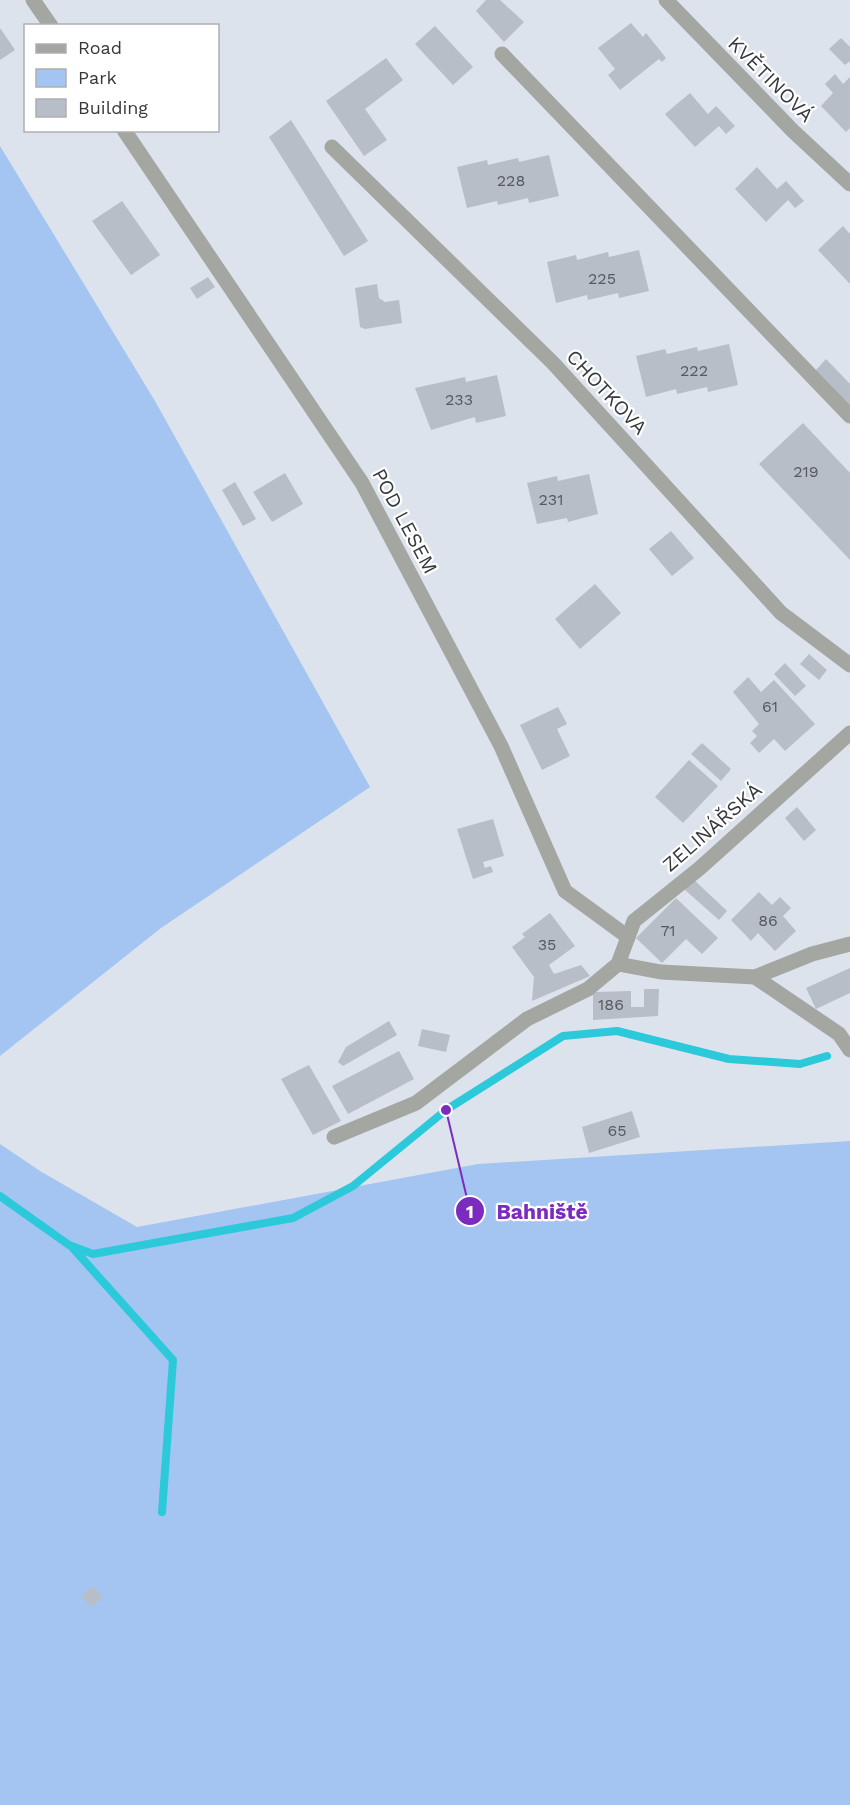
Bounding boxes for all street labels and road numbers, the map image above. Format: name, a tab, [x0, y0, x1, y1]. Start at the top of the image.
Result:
street label: KVĚTINOVÁ	[723, 31, 819, 127]
street label: CHOTKOVA	[562, 345, 652, 439]
street label: POD LESEM	[367, 464, 443, 578]
street label: ZELINÁŘSKÁ	[658, 777, 766, 877]

